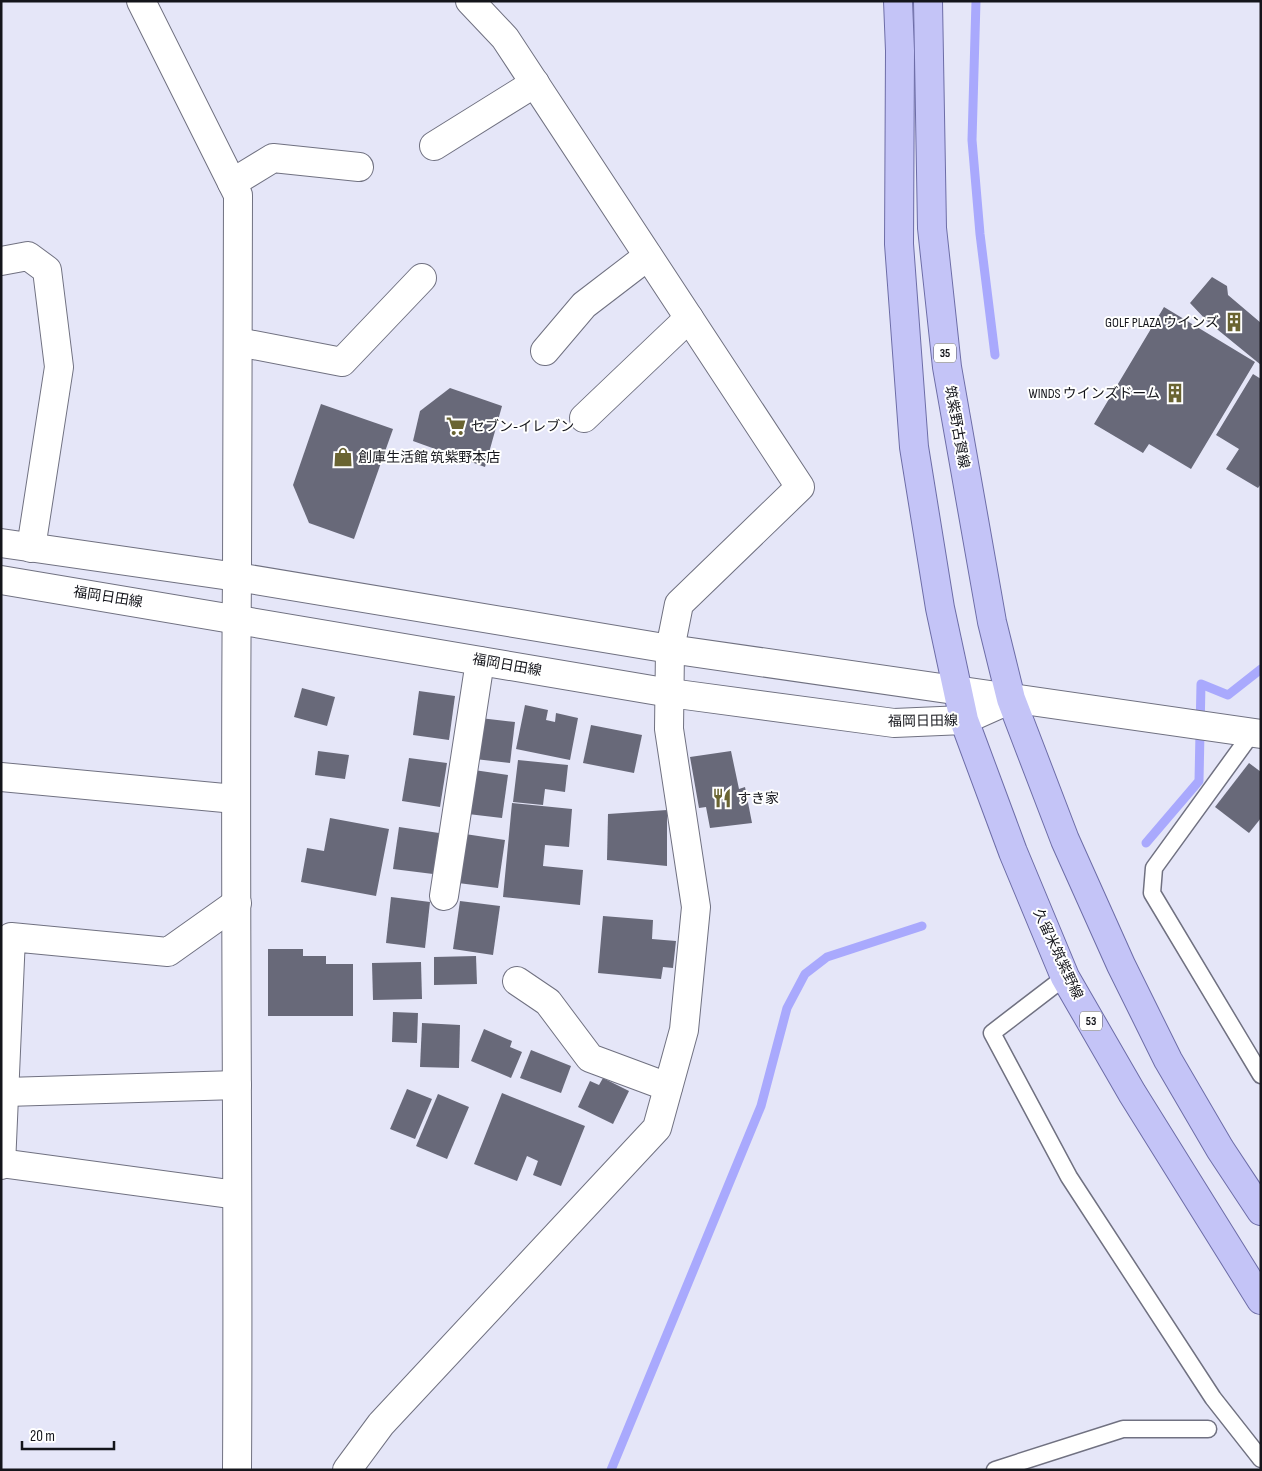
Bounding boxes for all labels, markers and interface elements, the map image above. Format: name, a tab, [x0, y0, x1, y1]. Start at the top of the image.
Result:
building icon: GOLF PLAZA ウインズ	[1223, 311, 1245, 333]
place label: GOLF PLAZA ウインズ	[1105, 314, 1219, 331]
road number: 35	[934, 343, 956, 362]
building icon: WINDS ウインズドーム	[1164, 382, 1186, 404]
street label: 筑紫野古賀線	[941, 384, 973, 470]
place label: WINDS ウインズドーム	[1029, 385, 1160, 402]
supermarket icon: セブン-イレブン	[445, 415, 467, 437]
place label: セブン-イレブン	[471, 418, 574, 435]
shop icon: 創庫生活館 筑紫野本店	[332, 446, 354, 468]
place label: 創庫生活館 筑紫野本店	[358, 449, 500, 466]
street label: 福岡日田線	[72, 583, 144, 611]
street label: 福岡日田線	[471, 651, 543, 679]
street label: 福岡日田線	[888, 712, 958, 730]
restaurant icon: すき家	[711, 787, 733, 809]
place label: すき家	[737, 790, 779, 807]
street label: 久留米筑紫野線	[1030, 906, 1086, 1002]
road number: 53	[1080, 1011, 1102, 1030]
scale bar	[22, 1418, 115, 1450]
text: 20 m	[30, 1427, 55, 1446]

